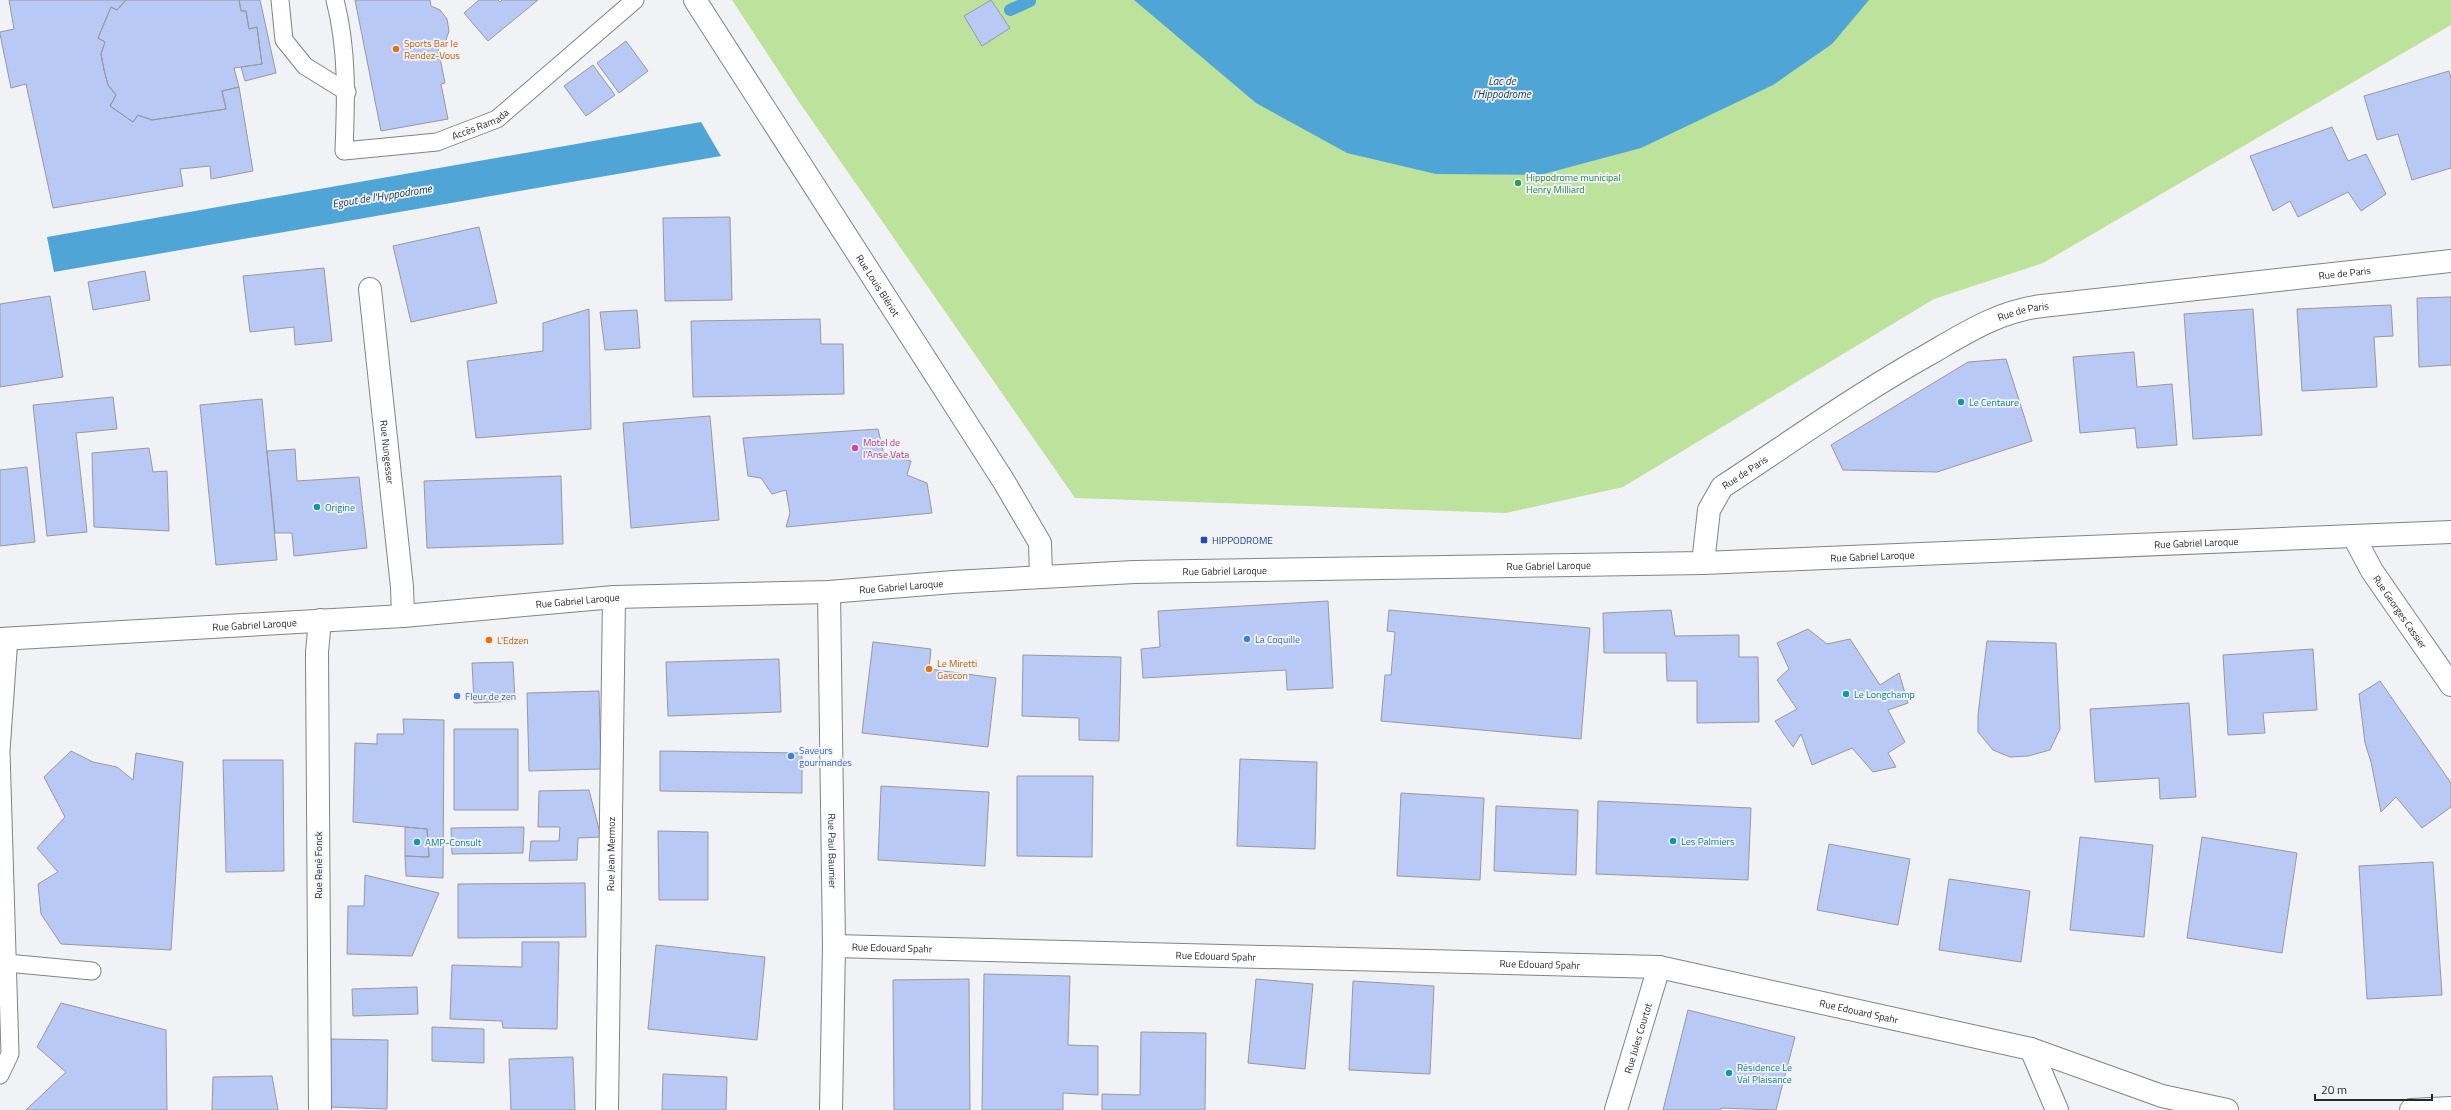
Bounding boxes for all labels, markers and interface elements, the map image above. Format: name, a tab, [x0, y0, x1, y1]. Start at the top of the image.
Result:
place label: Sports Bar le Rendez-Vous	[404, 36, 460, 63]
marker: Sports Bar le Rendez-Vous	[391, 44, 401, 54]
water label: Lac de l'Hippodrome	[1473, 73, 1532, 102]
street label: Accès Ramada	[449, 105, 512, 144]
place label: Hippodrome municipal Henry Milliard	[1526, 170, 1621, 197]
marker: Hippodrome municipal Henry Milliard	[1513, 178, 1523, 188]
water label: Egout de l'Hyppodrome	[331, 180, 434, 212]
street label: Rue Louis Blériot	[852, 252, 903, 320]
street label: Rue de Paris	[2318, 263, 2372, 284]
street label: Rue de Paris	[1995, 298, 2050, 325]
place label: Le Centaure	[1969, 395, 2019, 410]
marker: Le Centaure	[1956, 397, 1966, 407]
street label: Rue Nungesser	[376, 419, 398, 485]
place label: Motel de l'Anse Vata	[863, 435, 909, 462]
marker: Motel de l'Anse Vata	[850, 443, 860, 453]
street label: Rue de Paris	[1719, 451, 1771, 493]
place label: Origine	[325, 500, 355, 515]
marker: Origine	[312, 502, 322, 512]
place label: HIPPODROME	[1212, 533, 1273, 548]
street label: Rue Gabriel Laroque	[2154, 534, 2239, 552]
marker: HIPPODROME	[1199, 535, 1209, 545]
street label: Rue Gabriel Laroque	[1830, 547, 1915, 566]
street label: Rue Gabriel Laroque	[1506, 558, 1591, 574]
street label: Rue Gabriel Laroque	[1182, 563, 1267, 579]
street label: Rue Georges Cassier	[2369, 572, 2431, 652]
street label: Rue Gabriel Laroque	[859, 576, 944, 598]
street label: Rue Gabriel Laroque	[535, 590, 620, 612]
street label: Rue Gabriel Laroque	[212, 615, 297, 635]
place label: La Coquille	[1255, 632, 1300, 647]
place label: L'Edzen	[497, 633, 529, 648]
marker: La Coquille	[1242, 634, 1252, 644]
marker: L'Edzen	[484, 635, 494, 645]
place label: Le Miretti Gascon	[937, 656, 977, 683]
marker: Le Miretti Gascon	[924, 664, 934, 674]
place label: Le Longchamp	[1854, 687, 1915, 702]
place label: Fleur de zen	[465, 689, 516, 704]
marker: Le Longchamp	[1841, 689, 1851, 699]
marker: Fleur de zen	[452, 691, 462, 701]
place label: Saveurs gourmandes	[799, 743, 852, 770]
marker: Saveurs gourmandes	[786, 751, 796, 761]
street label: Rue Paul Baumier	[824, 813, 840, 889]
street label: Rue Jean Mermoz	[603, 816, 619, 891]
street label: Rue René Fonck	[311, 831, 326, 899]
place label: Les Palmiers	[1681, 834, 1735, 849]
place label: AMP-Consult	[425, 835, 482, 850]
marker: Les Palmiers	[1668, 836, 1678, 846]
marker: AMP-Consult	[412, 837, 422, 847]
street label: Rue Edouard Spahr	[852, 939, 933, 957]
street label: Rue Edouard Spahr	[1175, 948, 1257, 965]
street label: Rue Edouard Spahr	[1499, 956, 1581, 973]
street label: Rue Edouard Spahr	[1818, 996, 1900, 1028]
street label: Rue Jules Courtot	[1620, 1001, 1656, 1075]
place label: Résidence Le Val Plaisance	[1737, 1060, 1792, 1087]
marker: Résidence Le Val Plaisance	[1724, 1068, 1734, 1078]
scale bar	[2315, 1076, 2432, 1102]
text: 20 m	[2321, 1080, 2347, 1099]

